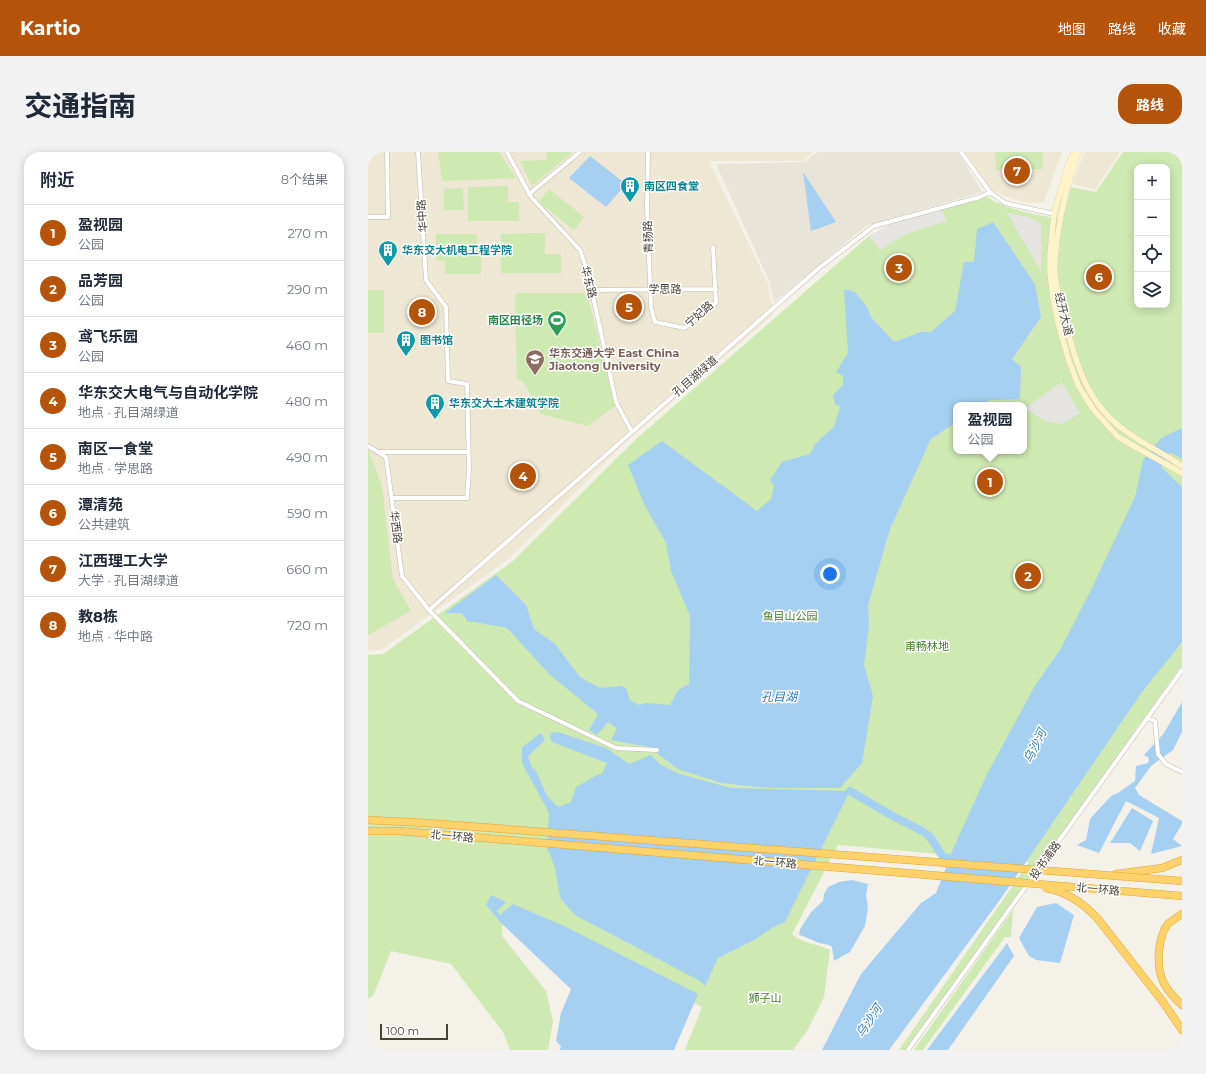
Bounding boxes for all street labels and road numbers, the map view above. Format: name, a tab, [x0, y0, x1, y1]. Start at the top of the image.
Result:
street label: 华中路	[414, 199, 430, 233]
street label: 青扬路	[640, 220, 656, 254]
street label: 华东路	[578, 264, 600, 300]
street label: 学思路	[649, 282, 682, 296]
street label: 经开大道	[1052, 291, 1076, 337]
street label: 宁妃路	[682, 298, 716, 330]
street label: 孔目湖绿道	[670, 353, 720, 399]
street label: 华西路	[387, 510, 405, 544]
street label: 北一环路	[429, 827, 475, 845]
street label: 投书浦路	[1026, 838, 1064, 882]
street label: 北一环路	[752, 853, 798, 871]
street label: 北一环路	[1075, 880, 1121, 898]

